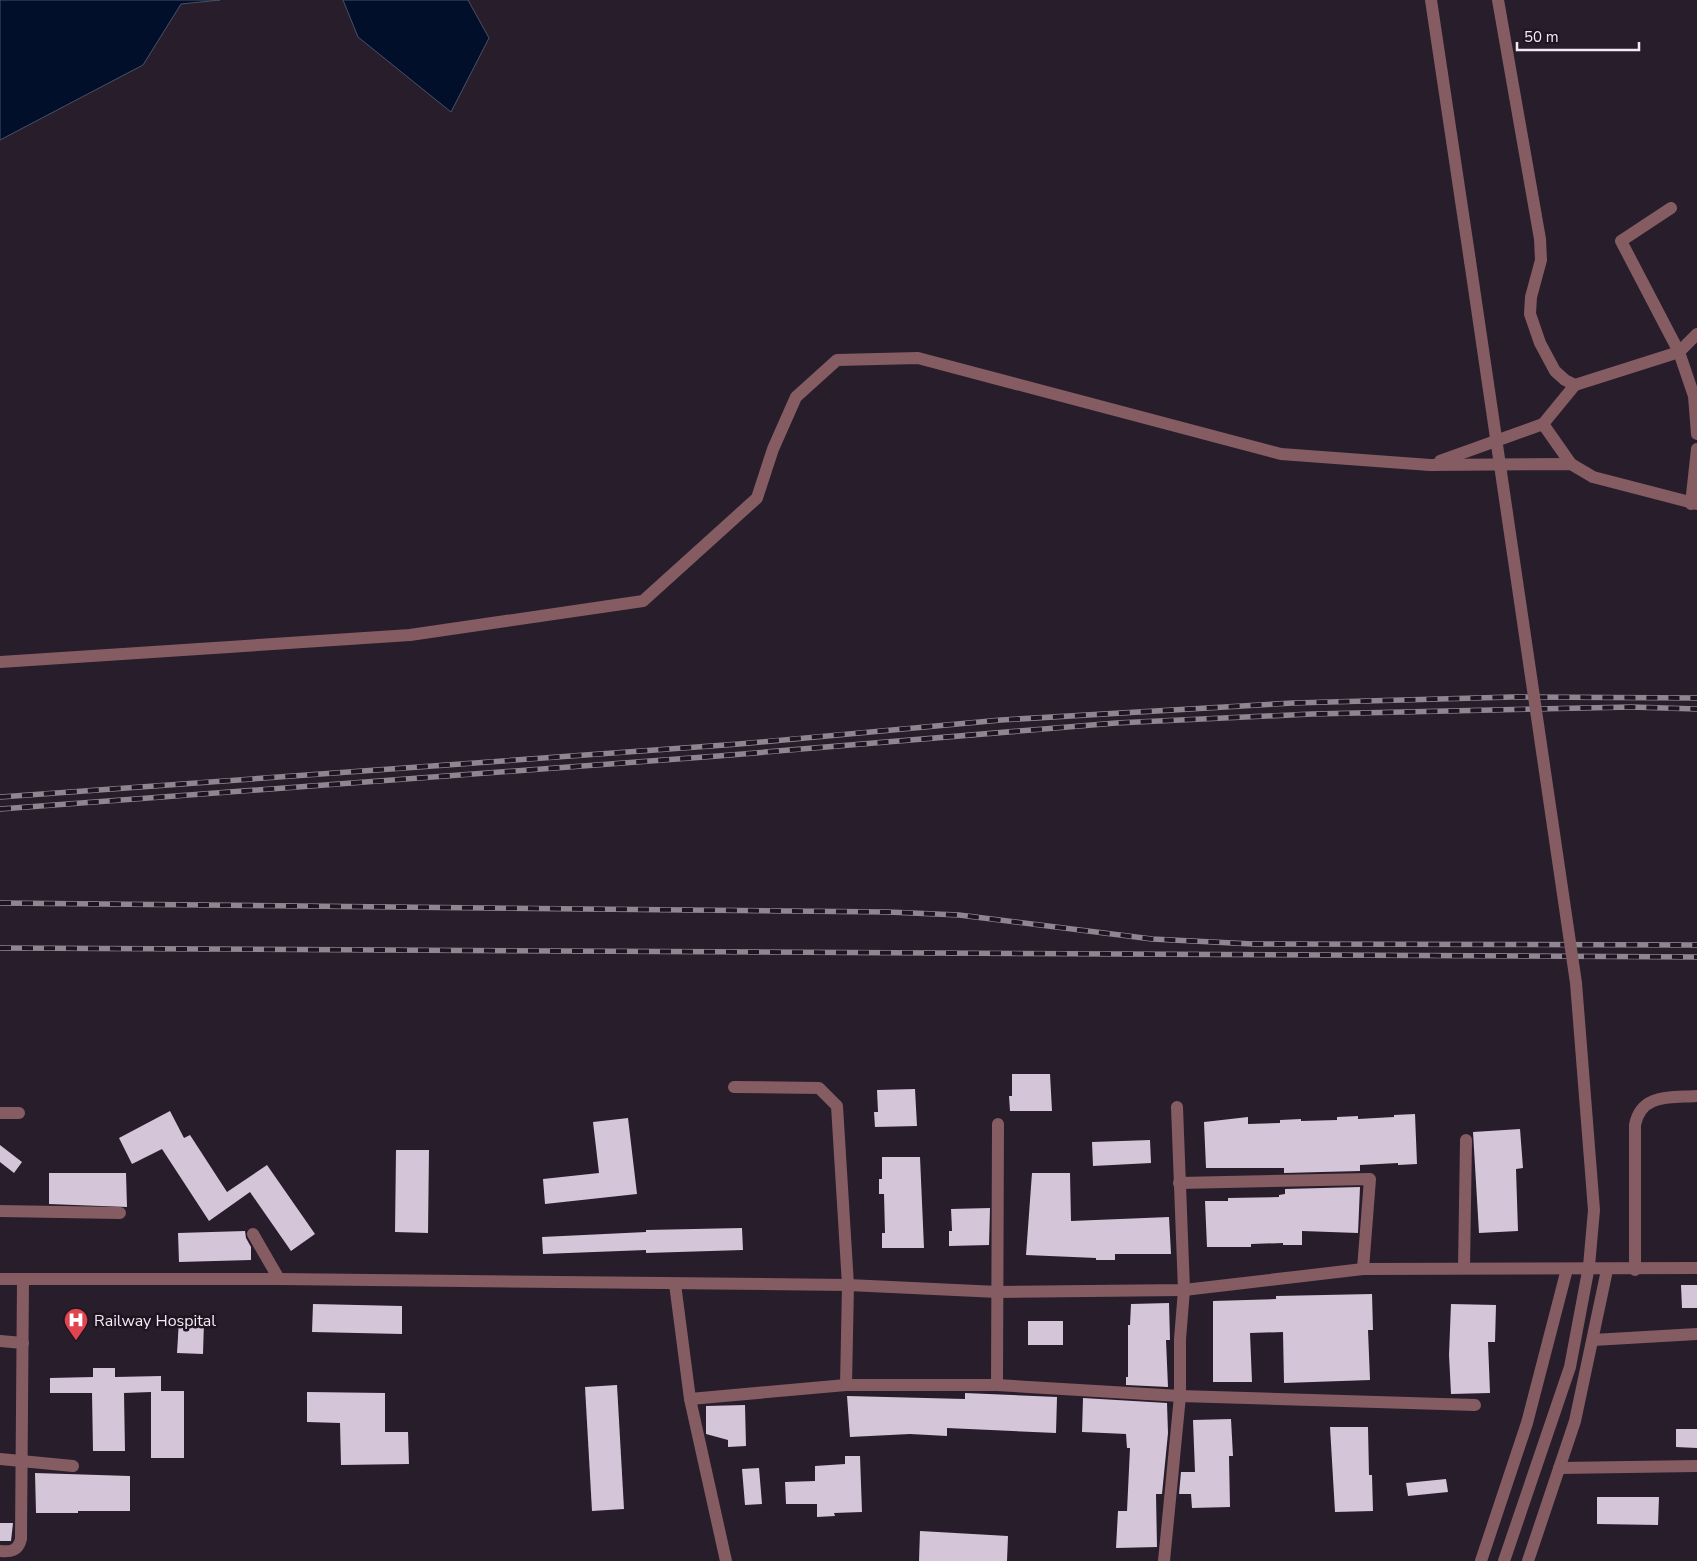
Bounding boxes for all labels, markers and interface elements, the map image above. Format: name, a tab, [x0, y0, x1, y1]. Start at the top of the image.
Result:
scale bar	[1517, 20, 1640, 52]
text: 50 m	[1524, 27, 1559, 47]
hospital icon: Railway Hospital	[63, 1307, 89, 1341]
place label: Railway Hospital	[94, 1310, 216, 1332]

